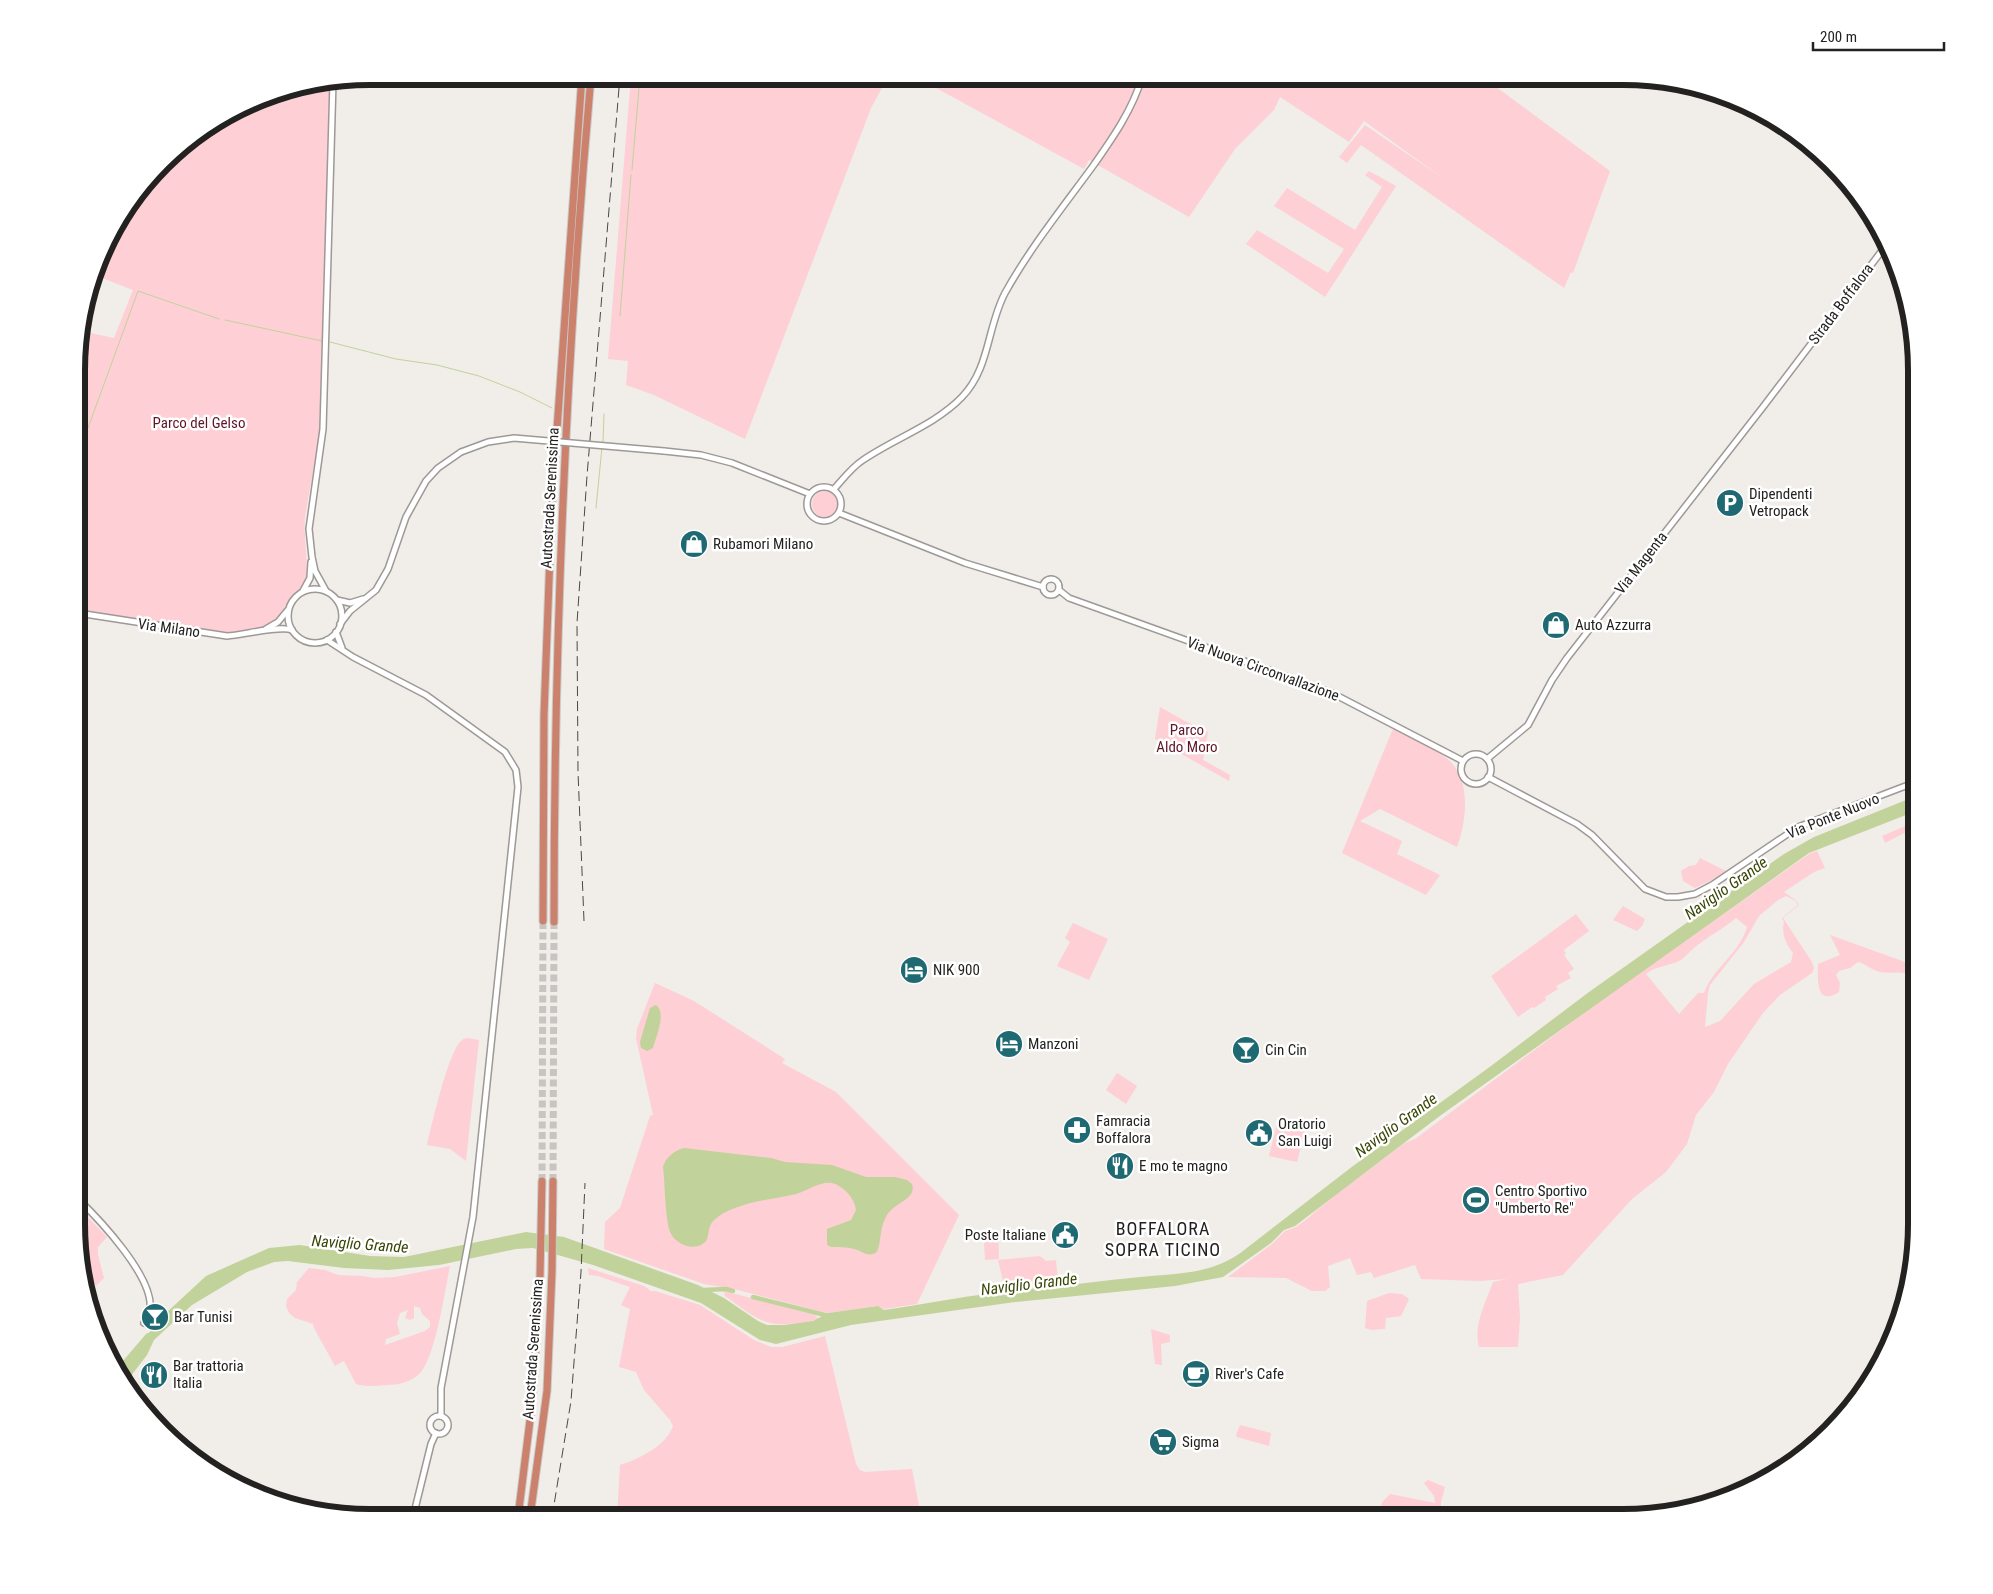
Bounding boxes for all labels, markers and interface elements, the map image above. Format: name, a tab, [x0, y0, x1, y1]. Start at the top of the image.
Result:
scale bar	[1813, 20, 1944, 52]
text: 200 m	[1820, 28, 1857, 46]
street label: Strada Boffalora	[1805, 260, 1877, 348]
park label: Parco del Gelso	[153, 414, 245, 432]
street label: Autostrada Serenissima	[537, 427, 563, 569]
place label: Dipendenti Vetropack	[1749, 485, 1812, 520]
parking icon: Dipendenti Vetropack	[1715, 488, 1745, 518]
street label: Via Magenta	[1611, 528, 1671, 598]
shop icon: Rubamori Milano	[679, 529, 709, 559]
place label: Rubamori Milano	[713, 535, 813, 553]
shop icon: Auto Azzurra	[1541, 610, 1571, 640]
street label: Via Milano	[137, 615, 201, 641]
place label: Auto Azzurra	[1575, 616, 1651, 634]
street label: Via Nuova Circonvallazione	[1184, 633, 1342, 705]
park label: Parco Aldo Moro	[1156, 721, 1218, 756]
street label: Via Ponte Nuovo	[1784, 789, 1882, 843]
water label: Naviglio Grande	[1681, 852, 1771, 924]
hotel icon: NIK 900	[899, 955, 929, 985]
place label: NIK 900	[933, 961, 980, 979]
hotel icon: Manzoni	[994, 1029, 1024, 1059]
place label: Manzoni	[1028, 1035, 1079, 1053]
bar icon: Cin Cin	[1231, 1035, 1261, 1065]
place label: Cin Cin	[1265, 1041, 1307, 1059]
water label: Naviglio Grande	[1351, 1089, 1441, 1161]
place label: Famracia Boffalora	[1096, 1112, 1151, 1147]
pharmacy icon: Famracia Boffalora	[1062, 1115, 1092, 1145]
place label: Oratorio San Luigi	[1278, 1115, 1332, 1150]
public building icon: Oratorio San Luigi	[1244, 1118, 1274, 1148]
restaurant icon: E mo te magno	[1105, 1151, 1135, 1181]
place label: E mo te magno	[1139, 1157, 1228, 1175]
place label: Centro Sportivo "Umberto Re"	[1495, 1182, 1587, 1217]
sports icon: Centro Sportivo "Umberto Re"	[1461, 1185, 1491, 1215]
district label: BOFFALORA SOPRA TICINO	[1105, 1218, 1221, 1260]
public building icon: Poste Italiane	[1050, 1220, 1080, 1250]
place label: Poste Italiane	[965, 1226, 1046, 1244]
water label: Naviglio Grande	[311, 1231, 409, 1257]
water label: Naviglio Grande	[980, 1269, 1078, 1299]
street label: Autostrada Serenissima	[519, 1278, 547, 1420]
bar icon: Bar Tunisi	[140, 1302, 170, 1332]
place label: Bar Tunisi	[174, 1308, 232, 1326]
place label: Bar trattoria Italia	[173, 1357, 244, 1392]
cafe icon: River's Cafe	[1181, 1359, 1211, 1389]
restaurant icon: Bar trattoria Italia	[139, 1360, 169, 1390]
place label: River's Cafe	[1215, 1365, 1284, 1383]
supermarket icon: Sigma	[1148, 1427, 1178, 1457]
place label: Sigma	[1182, 1433, 1219, 1451]

